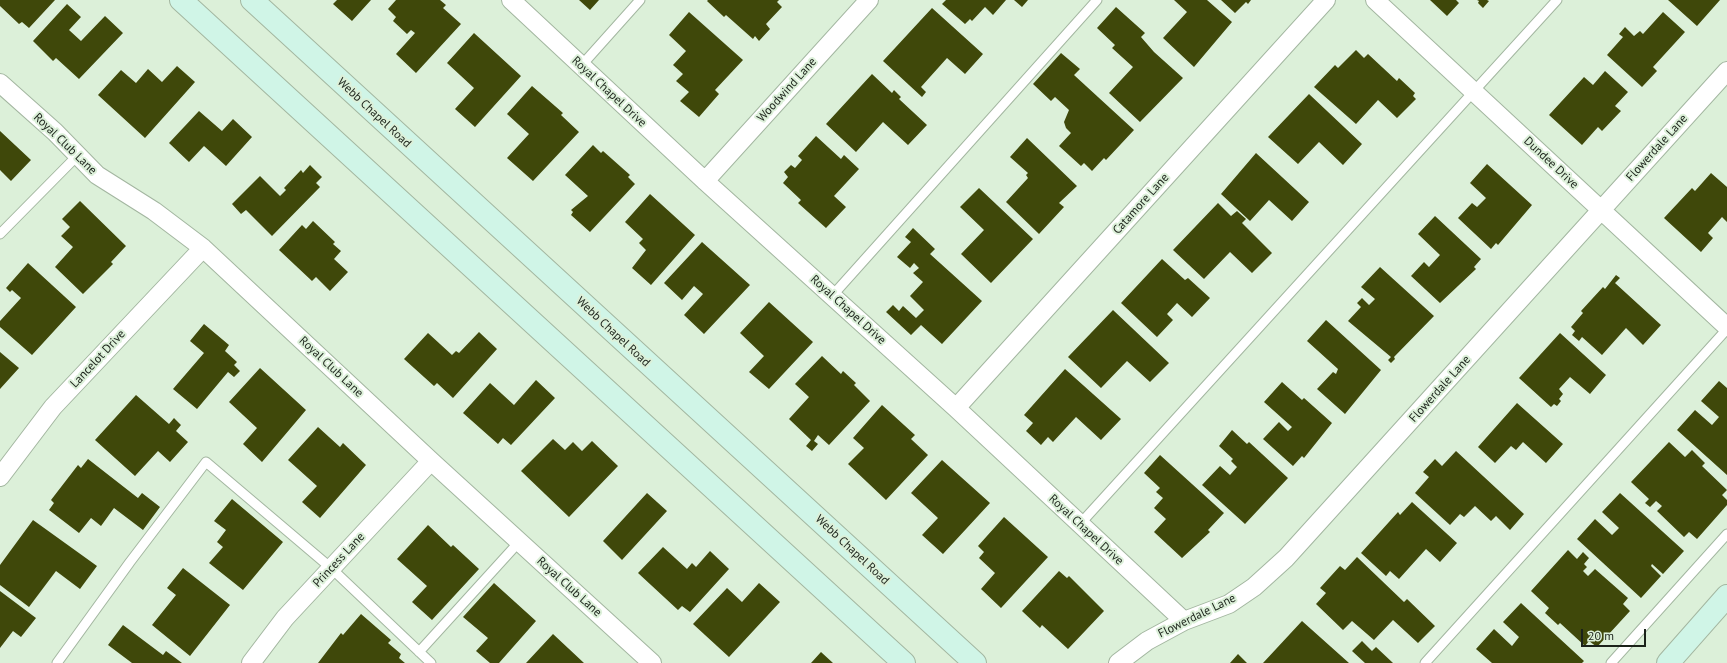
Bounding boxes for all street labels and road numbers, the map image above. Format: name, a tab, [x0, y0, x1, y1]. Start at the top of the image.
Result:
street label: Royal Chapel Drive	[569, 54, 649, 130]
street label: Woodwind Lane	[754, 55, 820, 125]
street label: Webb Chapel Road	[334, 75, 414, 151]
street label: Royal Club Lane	[30, 110, 100, 178]
street label: Flowerdale Lane	[1623, 112, 1691, 184]
street label: Dundee Drive	[1521, 134, 1581, 192]
street label: Catamore Lane	[1110, 171, 1172, 237]
street label: Royal Chapel Drive	[807, 272, 889, 348]
street label: Webb Chapel Road	[573, 294, 653, 370]
street label: Lancelot Drive	[68, 327, 128, 391]
street label: Royal Club Lane	[296, 334, 366, 400]
street label: Flowerdale Lane	[1406, 353, 1474, 425]
street label: Royal Chapel Drive	[1046, 492, 1126, 568]
street label: Webb Chapel Road	[812, 512, 892, 588]
street label: Princess Lane	[310, 530, 368, 590]
street label: Royal Club Lane	[534, 554, 604, 620]
street label: Flowerdale Lane	[1156, 591, 1238, 641]

